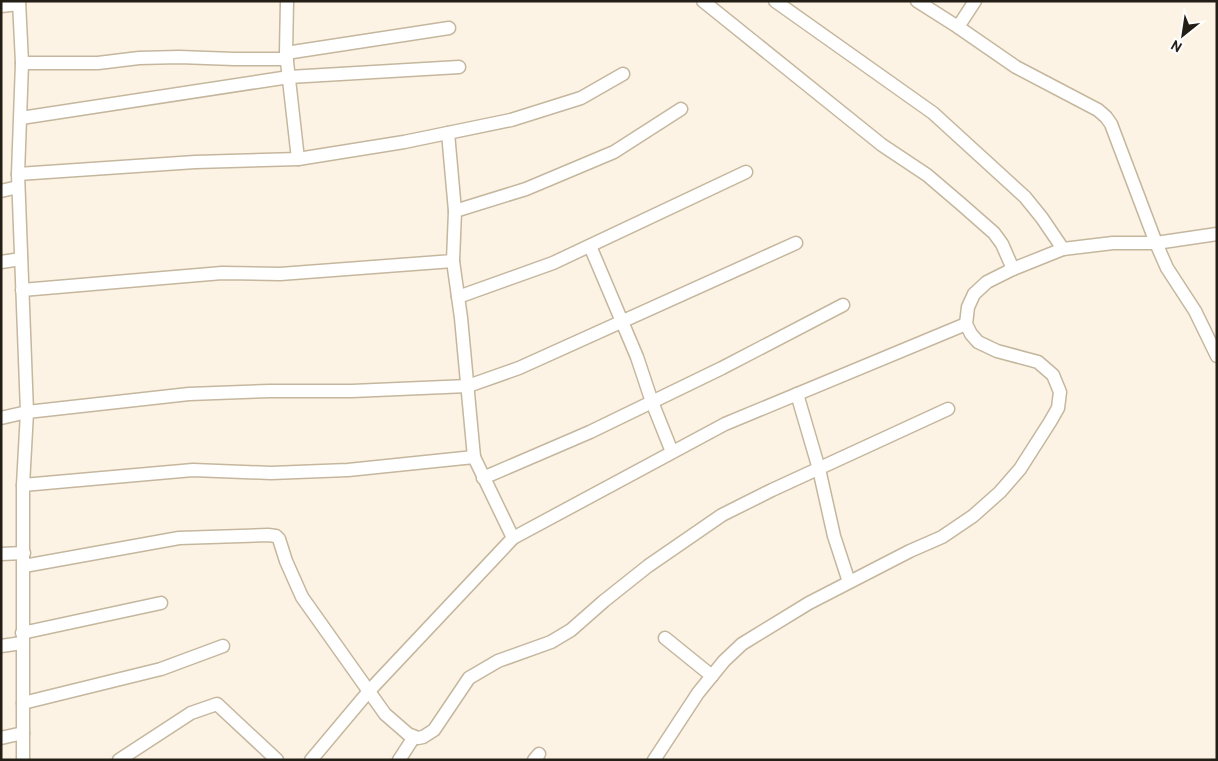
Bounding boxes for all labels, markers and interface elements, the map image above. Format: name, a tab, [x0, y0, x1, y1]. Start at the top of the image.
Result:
north arrow	[1158, 10, 1208, 60]
text: N	[1169, 35, 1186, 55]

